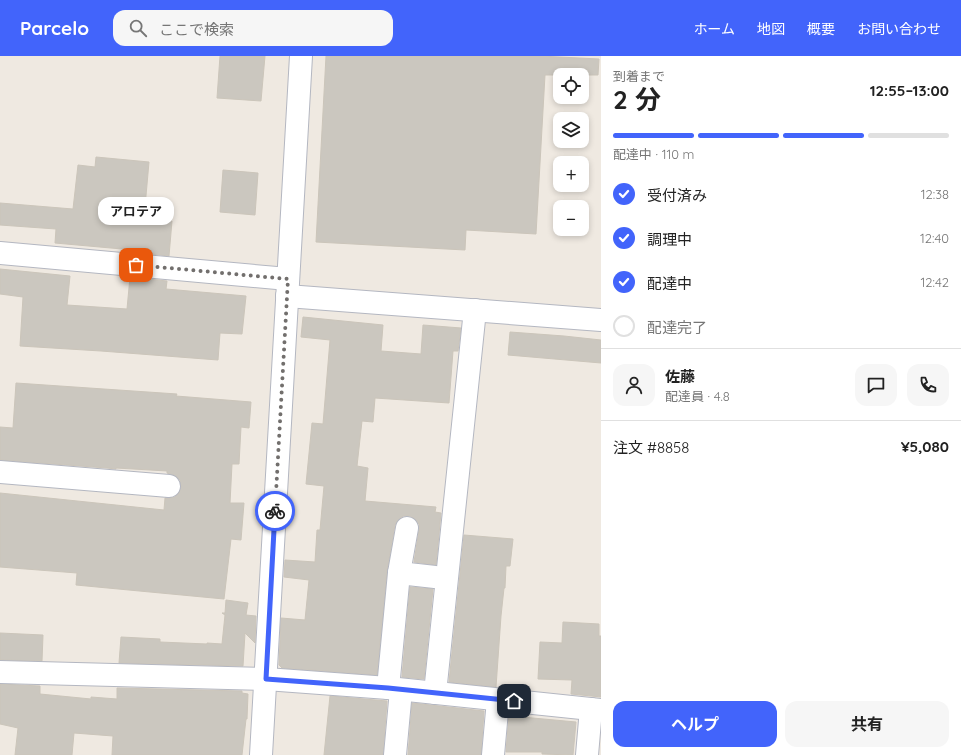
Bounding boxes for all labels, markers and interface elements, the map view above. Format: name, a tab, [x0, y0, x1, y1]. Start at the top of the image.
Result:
search box	[113, 10, 393, 46]
text: Parcelo	[20, 16, 89, 40]
icon: search	[127, 17, 149, 39]
text: ここで検索	[159, 20, 234, 39]
text: ホーム	[693, 20, 735, 38]
text: 地図	[757, 20, 785, 38]
text: 概要	[807, 20, 835, 38]
text: お問い合わせ	[857, 20, 941, 38]
map controls	[553, 68, 589, 236]
button: locate	[553, 68, 589, 104]
text: 到着まで	[613, 68, 665, 84]
text: 12:55–13:00	[870, 81, 949, 100]
text: 2 分	[613, 83, 661, 116]
button: layers	[553, 112, 589, 148]
text: 配達中 · 110 m	[613, 146, 694, 162]
button: +	[553, 156, 589, 192]
icon: check	[613, 183, 635, 205]
text: 受付済み	[647, 186, 707, 205]
text: 12:38	[921, 186, 949, 202]
callout: アロテア	[98, 197, 174, 225]
button: −	[553, 200, 589, 236]
text: アロテア	[110, 203, 162, 219]
icon: check	[613, 227, 635, 249]
text: 調理中	[647, 230, 692, 249]
text: 12:40	[920, 230, 949, 246]
pin	[119, 248, 153, 282]
icon: bag	[125, 254, 147, 276]
icon: check	[613, 271, 635, 293]
text: 配達中	[647, 274, 692, 293]
text: 12:42	[921, 274, 949, 290]
text: 配達完了	[647, 318, 707, 337]
button: person	[613, 364, 655, 406]
button: chat	[855, 364, 897, 406]
button: phone	[907, 364, 949, 406]
text: 佐藤	[665, 367, 695, 386]
text: 配達員 · 4.8	[665, 388, 730, 404]
text: ¥5,080	[901, 437, 949, 456]
text: 注文 #8858	[613, 438, 689, 457]
courier	[255, 491, 295, 531]
icon: bike	[264, 500, 286, 522]
pin	[497, 684, 531, 718]
icon: home	[503, 690, 525, 712]
button: ヘルプ	[613, 701, 777, 747]
button: 共有	[785, 701, 949, 747]

